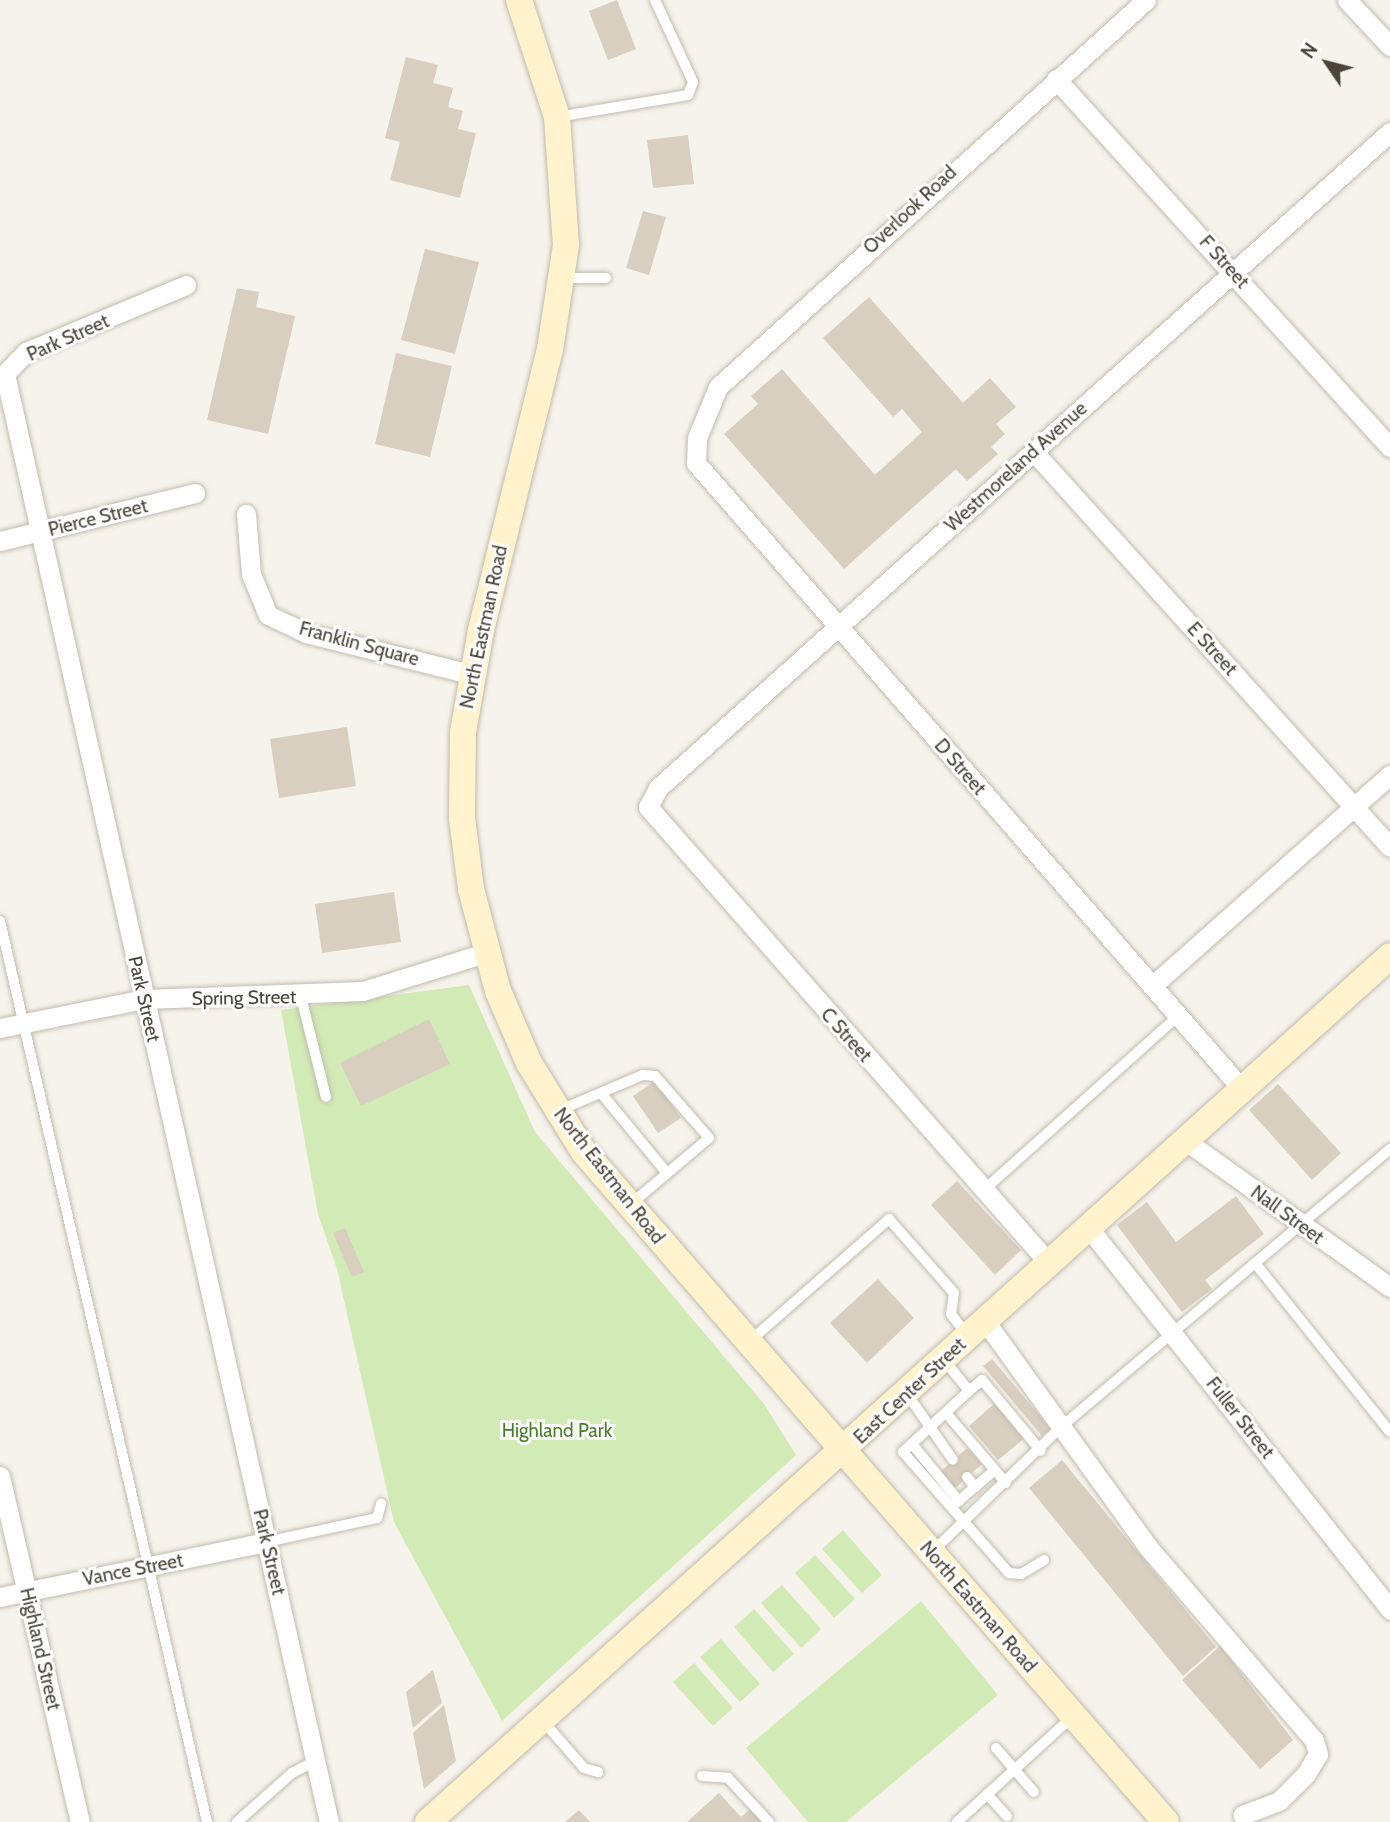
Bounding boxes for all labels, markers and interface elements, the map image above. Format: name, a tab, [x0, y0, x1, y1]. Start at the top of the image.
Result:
north arrow	[1292, 28, 1362, 98]
text: N	[1296, 39, 1323, 63]
street label: Overlook Road	[859, 161, 961, 259]
street label: F Street	[1194, 231, 1254, 293]
street label: Park Street	[23, 310, 113, 366]
street label: Westmoreland Avenue	[940, 397, 1092, 537]
street label: Pierce Street	[46, 495, 150, 541]
street label: North Eastman Road	[456, 543, 512, 711]
street label: Franklin Square	[297, 617, 421, 671]
street label: E Street	[1182, 618, 1242, 680]
street label: D Street	[929, 734, 991, 800]
street label: Park Street	[123, 954, 165, 1044]
street label: Spring Street	[191, 986, 297, 1010]
street label: C Street	[816, 1003, 876, 1067]
street label: North Eastman Road	[549, 1103, 669, 1249]
street label: Nall Street	[1246, 1181, 1328, 1249]
street label: East Center Street	[849, 1333, 971, 1449]
street label: Fuller Street	[1201, 1373, 1279, 1463]
park label: Highland Park	[502, 1420, 612, 1442]
street label: Park Street	[248, 1507, 290, 1597]
street label: North Eastman Road	[915, 1537, 1041, 1677]
street label: Vance Street	[81, 1549, 185, 1591]
street label: Highland Street	[15, 1586, 65, 1712]

